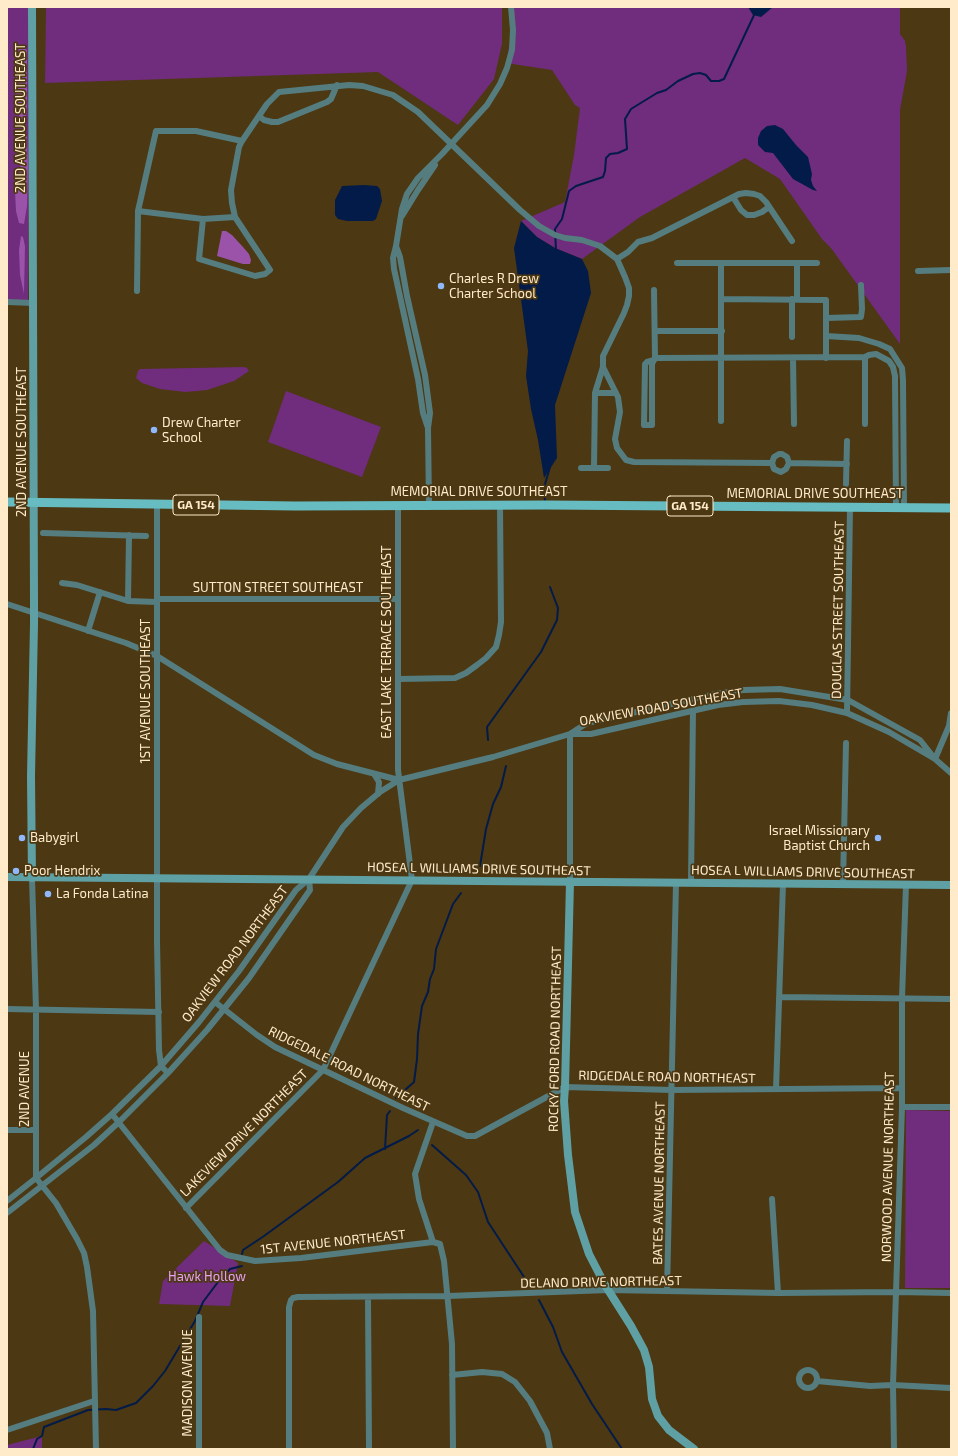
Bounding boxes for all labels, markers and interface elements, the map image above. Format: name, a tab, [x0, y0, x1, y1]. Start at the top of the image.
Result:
street label: 2ND AVENUE SOUTHEAST	[13, 43, 29, 193]
place label: Charles R Drew Charter School	[449, 271, 539, 302]
marker: Charles R Drew Charter School	[436, 281, 446, 291]
street label: 2ND AVENUE SOUTHEAST	[14, 367, 30, 517]
place label: Drew Charter School	[162, 415, 241, 446]
marker: Drew Charter School	[149, 425, 159, 435]
street label: MEMORIAL DRIVE SOUTHEAST	[390, 484, 568, 500]
street label: MEMORIAL DRIVE SOUTHEAST	[726, 486, 904, 502]
road number: GA 154	[173, 495, 219, 515]
road number: GA 154	[667, 496, 713, 516]
street label: DOUGLAS STREET SOUTHEAST	[829, 521, 847, 699]
street label: EAST LAKE TERRACE SOUTHEAST	[379, 545, 395, 739]
street label: SUTTON STREET SOUTHEAST	[193, 580, 363, 596]
street label: 1ST AVENUE SOUTHEAST	[138, 619, 154, 763]
street label: OAKVIEW ROAD SOUTHEAST	[578, 685, 744, 729]
place label: Israel Missionary Baptist Church	[769, 823, 870, 854]
place label: Babygirl	[30, 830, 79, 846]
marker: Babygirl	[17, 833, 27, 843]
marker: Israel Missionary Baptist Church	[873, 833, 883, 843]
street label: HOSEA L WILLIAMS DRIVE SOUTHEAST	[367, 859, 591, 879]
street label: HOSEA L WILLIAMS DRIVE SOUTHEAST	[691, 862, 915, 882]
place label: Poor Hendrix	[24, 863, 100, 879]
marker: Poor Hendrix	[11, 866, 21, 876]
street label: OAKVIEW ROAD NORTHEAST	[179, 883, 291, 1025]
place label: La Fonda Latina	[56, 886, 149, 902]
marker: La Fonda Latina	[43, 889, 53, 899]
street label: ROCKY FORD ROAD NORTHEAST	[546, 946, 564, 1132]
street label: RIDGEDALE ROAD NORTHEAST	[266, 1023, 432, 1115]
street label: 2ND AVENUE	[17, 1051, 33, 1127]
street label: LAKEVIEW DRIVE NORTHEAST	[177, 1066, 311, 1200]
street label: RIDGEDALE ROAD NORTHEAST	[578, 1068, 756, 1086]
street label: NORWOOD AVENUE NORTHEAST	[879, 1072, 897, 1262]
street label: BATES AVENUE NORTHEAST	[650, 1101, 668, 1265]
street label: 1ST AVENUE NORTHEAST	[260, 1227, 406, 1257]
park label: Hawk Hollow	[168, 1269, 246, 1285]
street label: DELANO DRIVE NORTHEAST	[520, 1273, 682, 1291]
street label: MADISON AVENUE	[180, 1329, 196, 1437]

